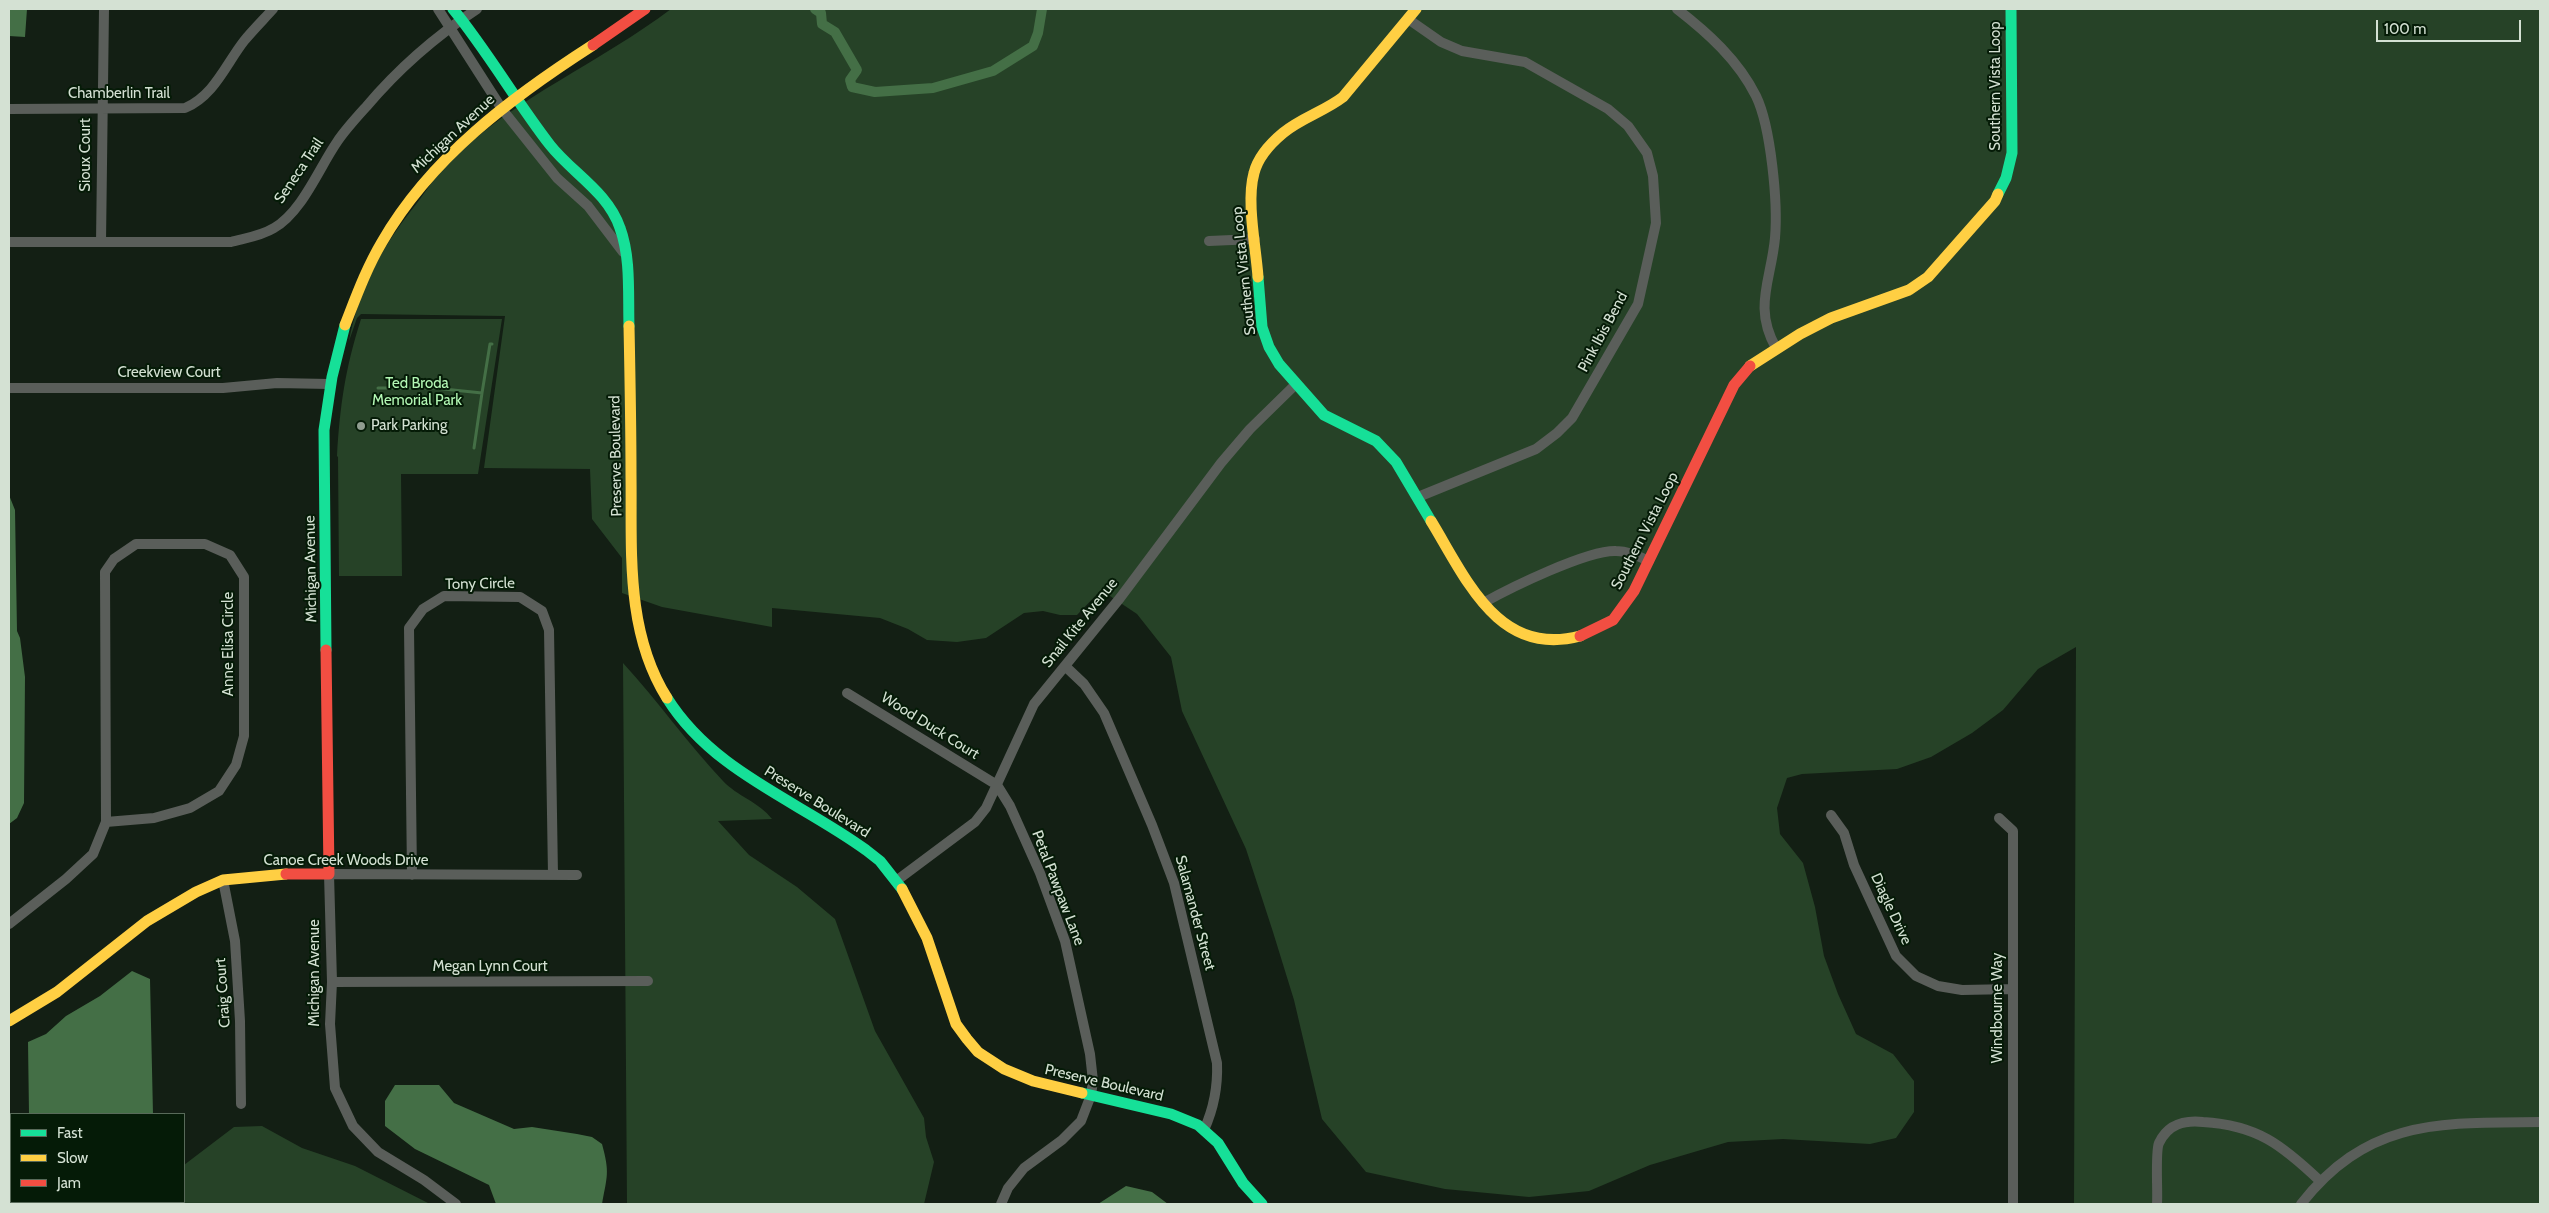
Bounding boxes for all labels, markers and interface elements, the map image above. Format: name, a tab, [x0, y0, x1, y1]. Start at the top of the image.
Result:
scale bar	[2379, 10, 2524, 42]
text: 100 m	[2384, 20, 2426, 38]
street label: Southern Vista Loop	[1987, 21, 2005, 151]
street label: Chamberlin Trail	[68, 85, 170, 103]
street label: Michigan Avenue	[408, 91, 498, 177]
street label: Sioux Court	[77, 118, 95, 192]
street label: Seneca Trail	[271, 135, 327, 207]
street label: Southern Vista Loop	[1228, 206, 1260, 336]
street label: Pink Ibis Bend	[1574, 289, 1632, 375]
street label: Creekview Court	[117, 364, 221, 382]
park label: Ted Broda Memorial Park	[372, 375, 462, 410]
street label: Preserve Boulevard	[606, 395, 626, 517]
place label: Park Parking	[371, 417, 447, 435]
marker: Park Parking	[355, 420, 367, 432]
street label: Southern Vista Loop	[1608, 469, 1682, 593]
street label: Michigan Avenue	[301, 515, 321, 623]
street label: Tony Circle	[445, 574, 515, 594]
street label: Snail Kite Avenue	[1038, 575, 1122, 671]
street label: Anne Elisa Circle	[220, 592, 238, 696]
street label: Wood Duck Court	[878, 689, 982, 763]
street label: Preserve Boulevard	[761, 762, 873, 842]
street label: Petal Pawpaw Lane	[1028, 828, 1088, 948]
street label: Canoe Creek Woods Drive	[264, 852, 428, 870]
street label: Salamander Street	[1171, 854, 1219, 972]
street label: Diagle Drive	[1867, 870, 1915, 948]
street label: Michigan Avenue	[306, 919, 324, 1027]
street label: Windbourne Way	[1989, 953, 2007, 1063]
street label: Craig Court	[212, 957, 234, 1029]
street label: Megan Lynn Court	[432, 958, 548, 976]
street label: Preserve Boulevard	[1043, 1061, 1165, 1105]
legend	[10, 1113, 185, 1203]
text: Fast	[57, 1124, 82, 1142]
text: Slow	[57, 1149, 88, 1167]
text: Jam	[57, 1174, 81, 1192]

